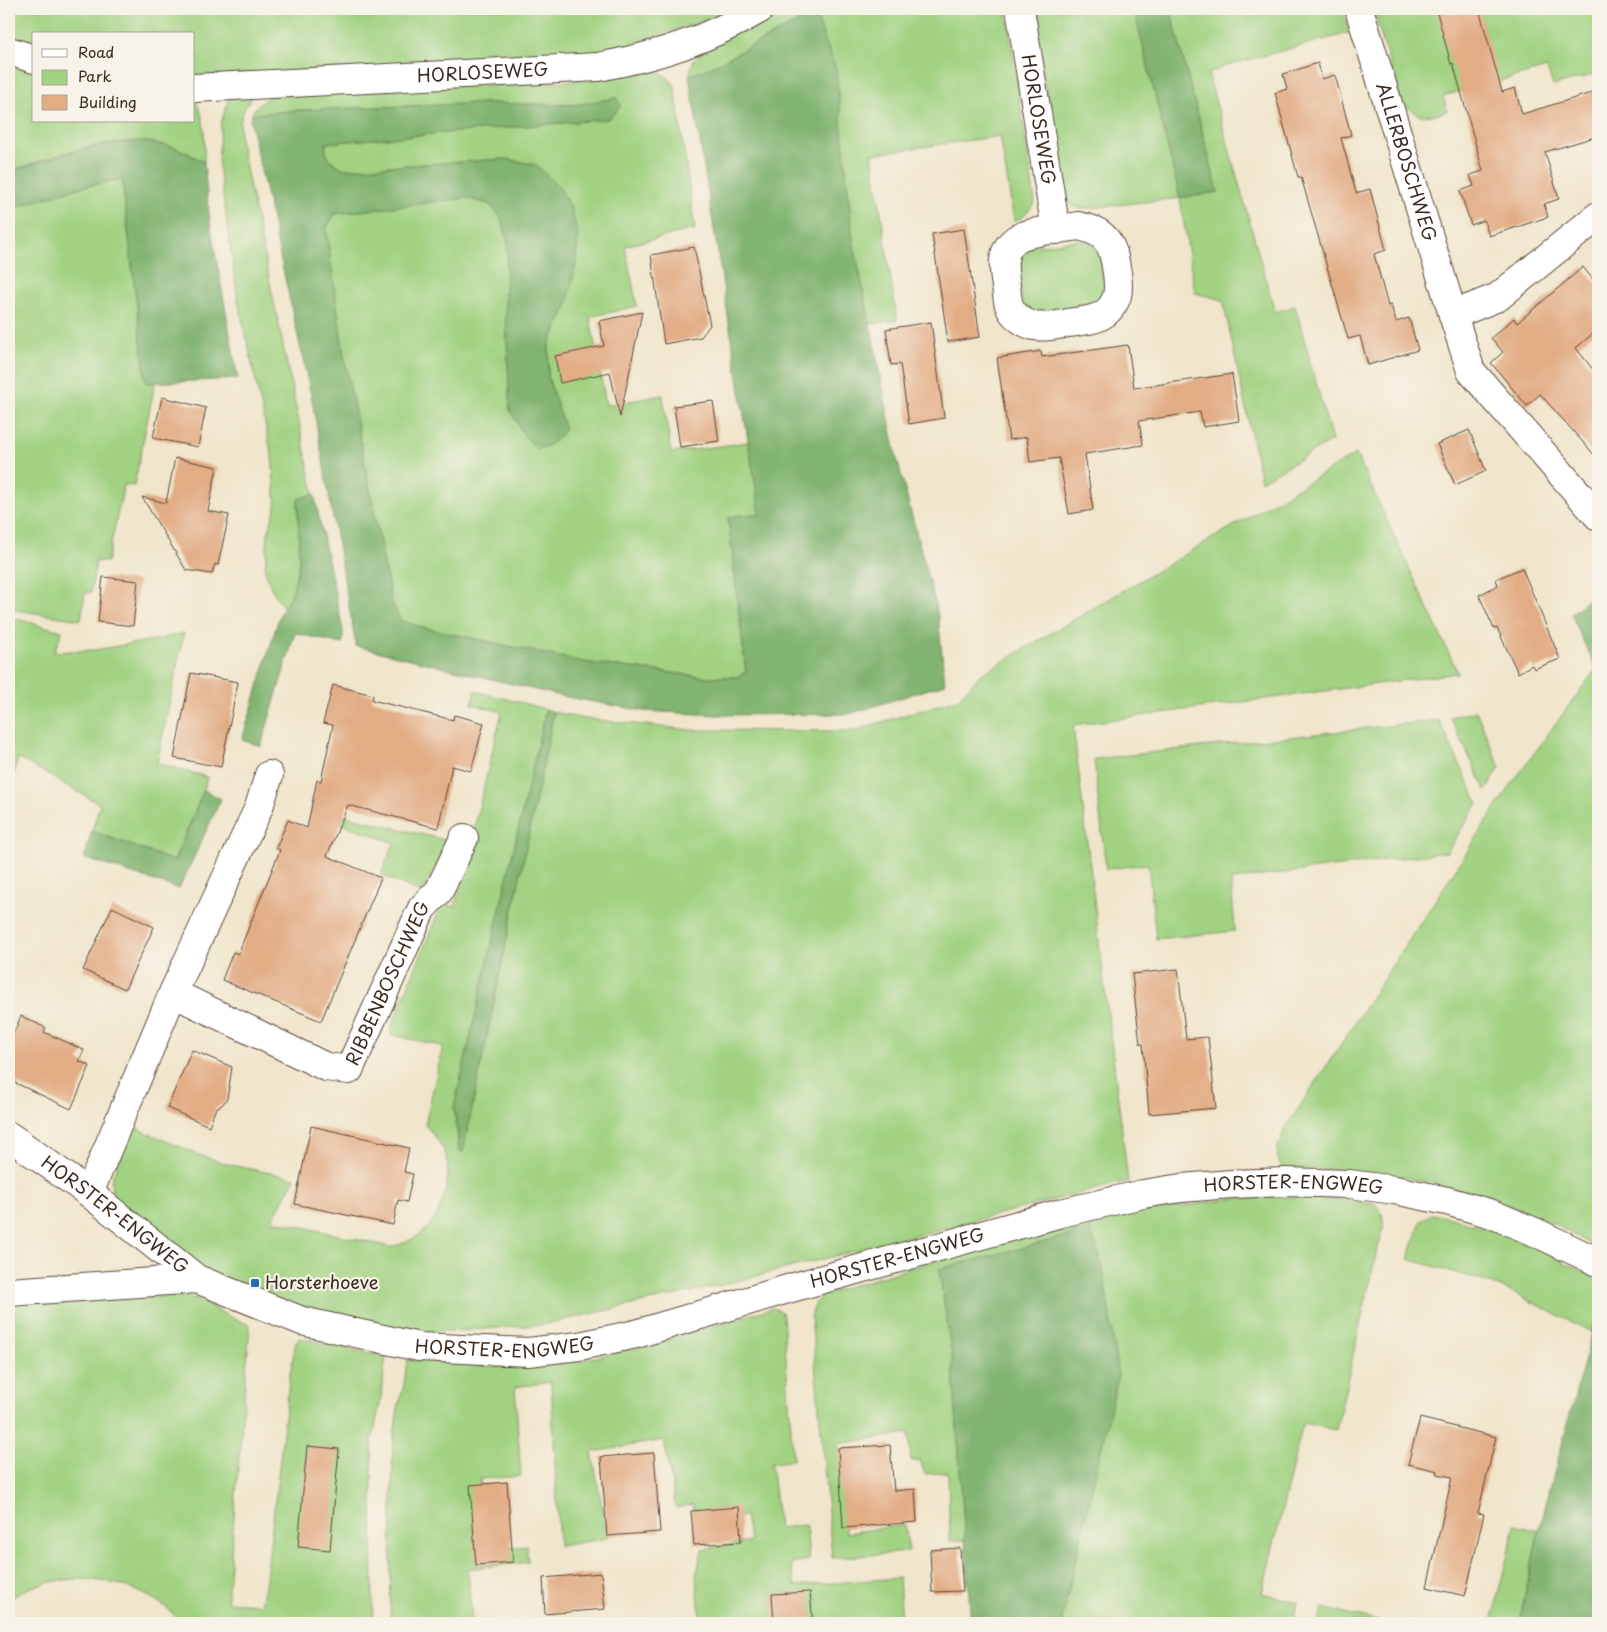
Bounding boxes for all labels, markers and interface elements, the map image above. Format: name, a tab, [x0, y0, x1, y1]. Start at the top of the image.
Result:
legend	[32, 32, 195, 122]
text: Road	[78, 40, 114, 63]
street label: HORLOSEWEG	[1016, 52, 1063, 187]
street label: HORLOSEWEG	[416, 55, 549, 88]
text: Park	[78, 64, 112, 87]
street label: ALLERBOSCHWEG	[1370, 79, 1445, 244]
text: Building	[78, 90, 137, 113]
street label: RIBBENBOSCHWEG	[338, 896, 435, 1069]
street label: HORSTER-ENGWEG	[36, 1148, 195, 1280]
street label: HORSTER-ENGWEG	[1202, 1167, 1385, 1200]
street label: HORSTER-ENGWEG	[807, 1220, 987, 1294]
place label: Horsterhoeve	[265, 1268, 379, 1295]
marker: Horsterhoeve	[249, 1277, 261, 1289]
street label: HORSTER-ENGWEG	[414, 1328, 597, 1365]

